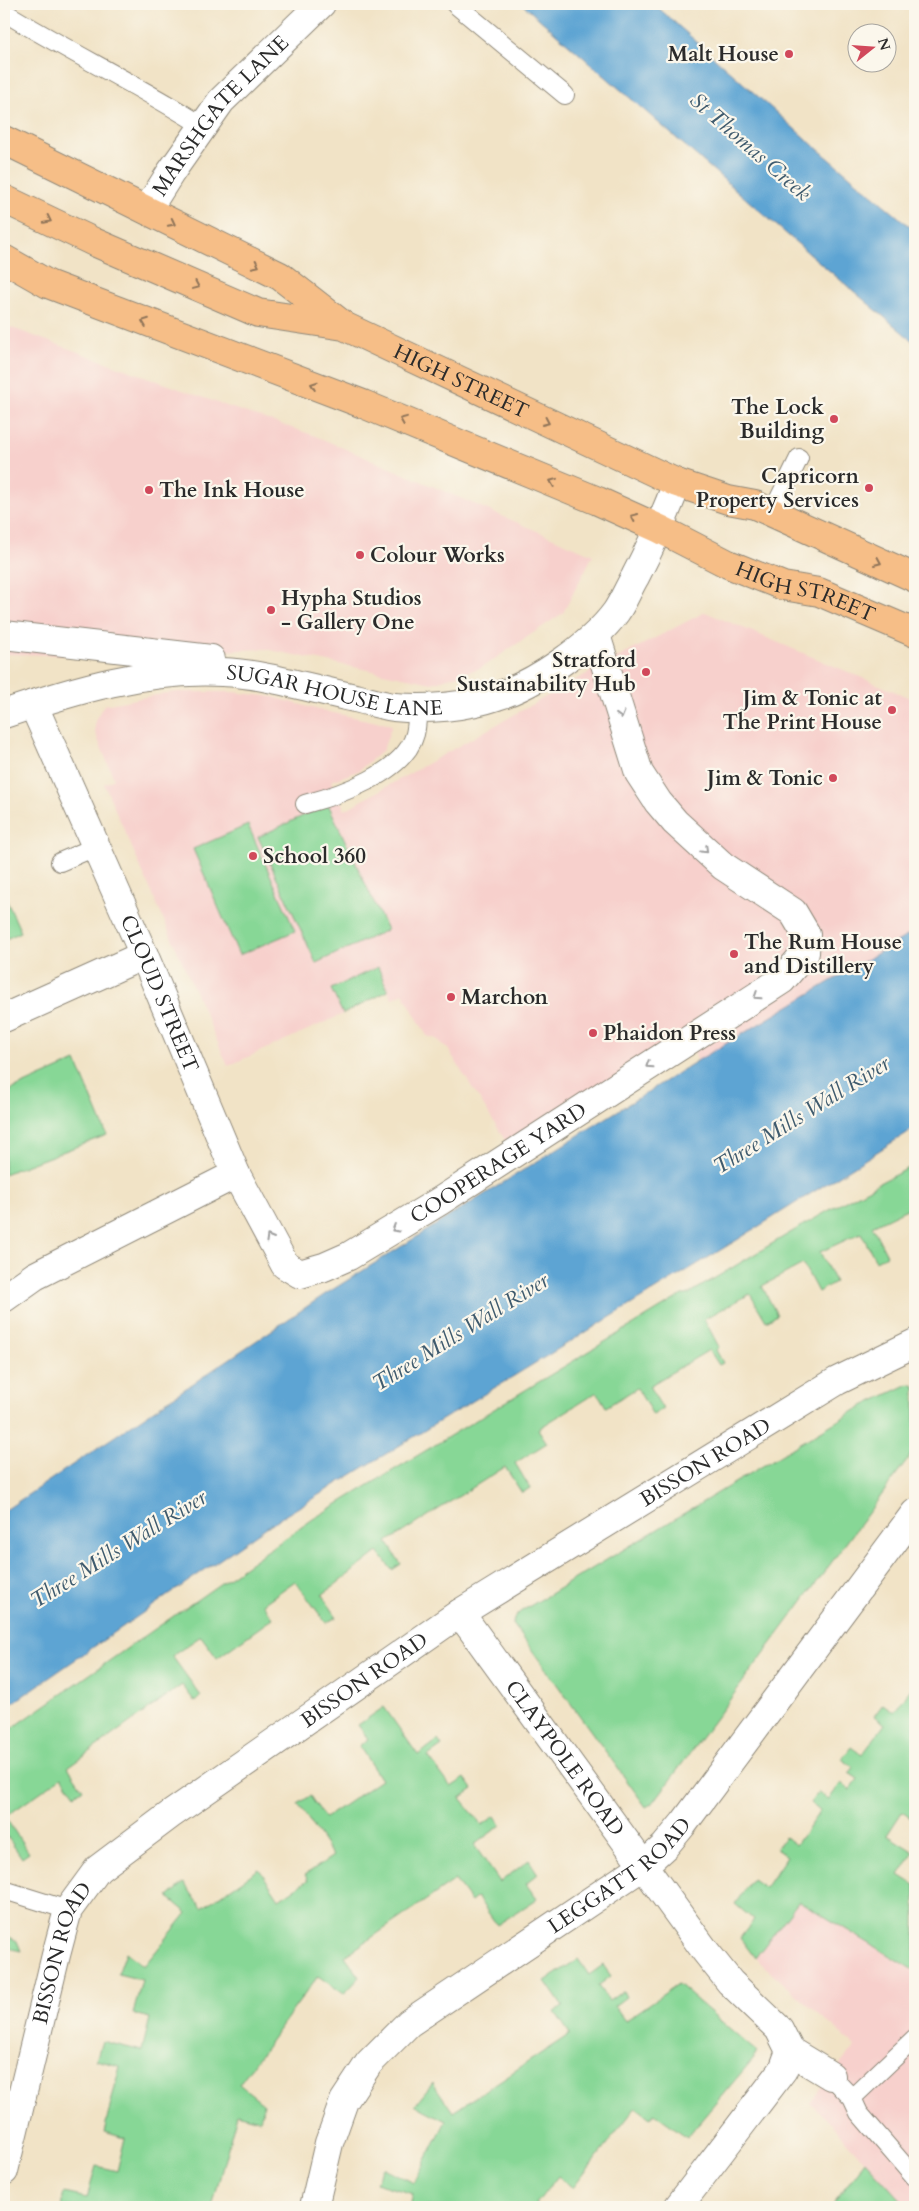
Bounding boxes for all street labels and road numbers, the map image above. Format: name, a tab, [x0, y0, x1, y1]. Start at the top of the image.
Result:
street label: MARSHGATE LANE	[145, 29, 295, 202]
street label: HIGH STREET	[389, 337, 533, 426]
street label: HIGH STREET	[731, 554, 880, 629]
street label: SUGAR HOUSE LANE	[225, 658, 444, 723]
street label: CLOUD STREET	[113, 910, 206, 1077]
street label: COOPERAGE YARD	[405, 1096, 593, 1231]
street label: BISSON ROAD	[635, 1411, 777, 1514]
street label: BISSON ROAD	[295, 1626, 434, 1735]
street label: CLAYPOLE ROAD	[498, 1674, 631, 1842]
street label: LEGGATT ROAD	[542, 1811, 698, 1941]
street label: BISSON ROAD	[26, 1876, 99, 2027]

